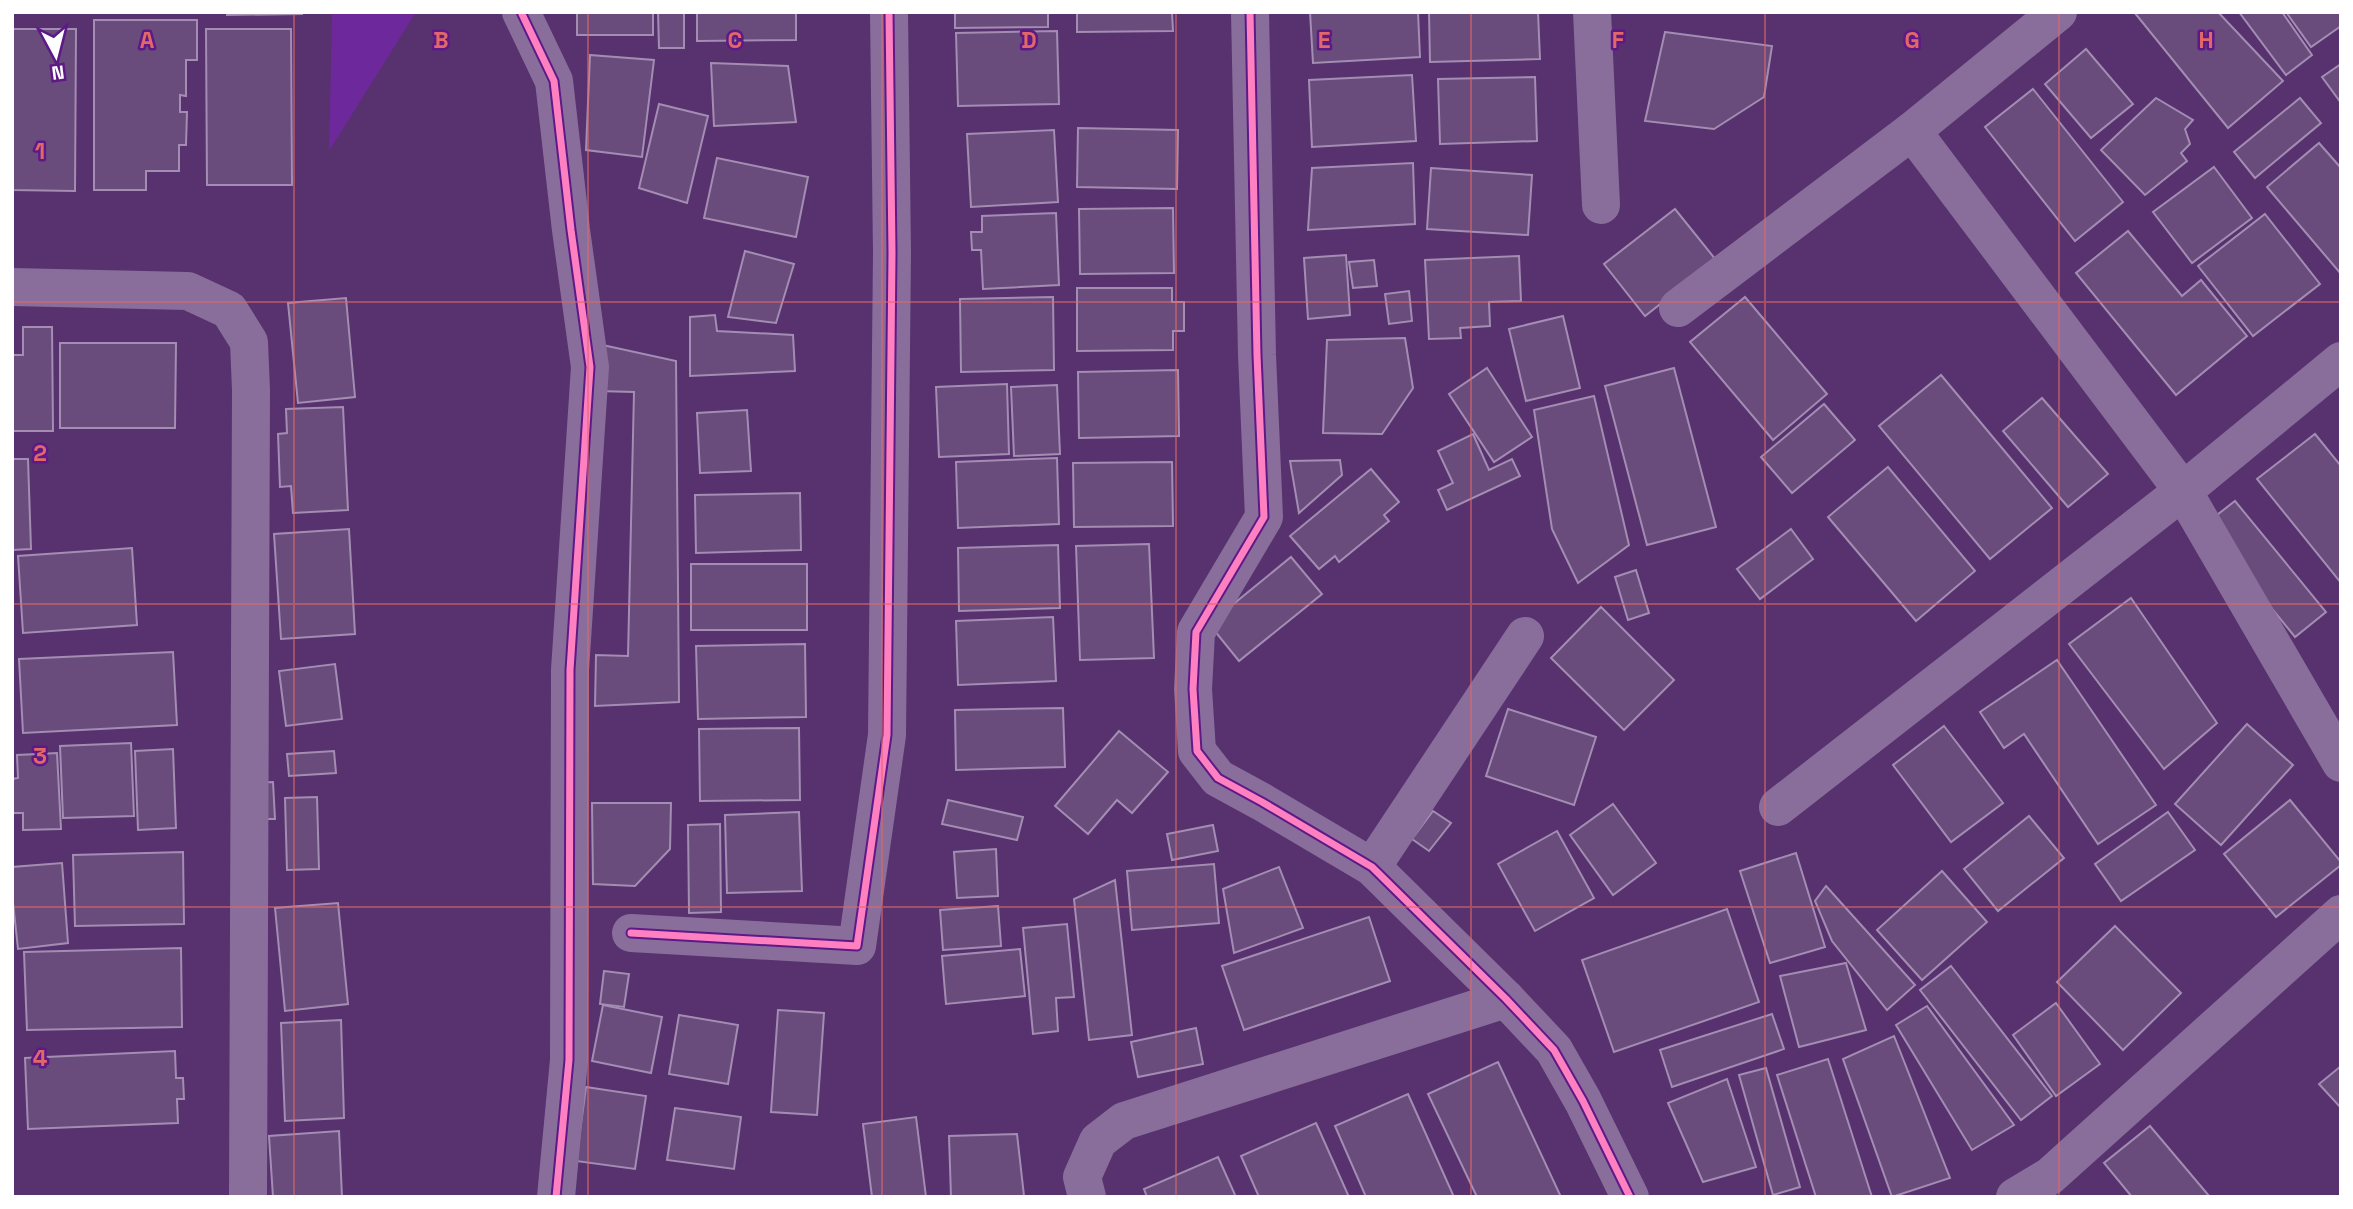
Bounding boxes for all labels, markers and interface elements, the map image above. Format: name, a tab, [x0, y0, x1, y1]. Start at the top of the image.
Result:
north arrow	[21, 21, 91, 91]
text: A	[140, 25, 155, 55]
text: B	[433, 25, 449, 55]
text: C	[728, 25, 742, 55]
text: D	[1021, 25, 1037, 55]
text: E	[1318, 25, 1330, 55]
text: F	[1612, 25, 1624, 55]
text: G	[1904, 25, 1920, 55]
text: H	[2198, 25, 2214, 55]
text: N	[50, 59, 66, 86]
text: 1	[35, 136, 45, 166]
text: 2	[33, 438, 47, 468]
text: 3	[33, 741, 47, 771]
text: 4	[33, 1043, 48, 1073]

